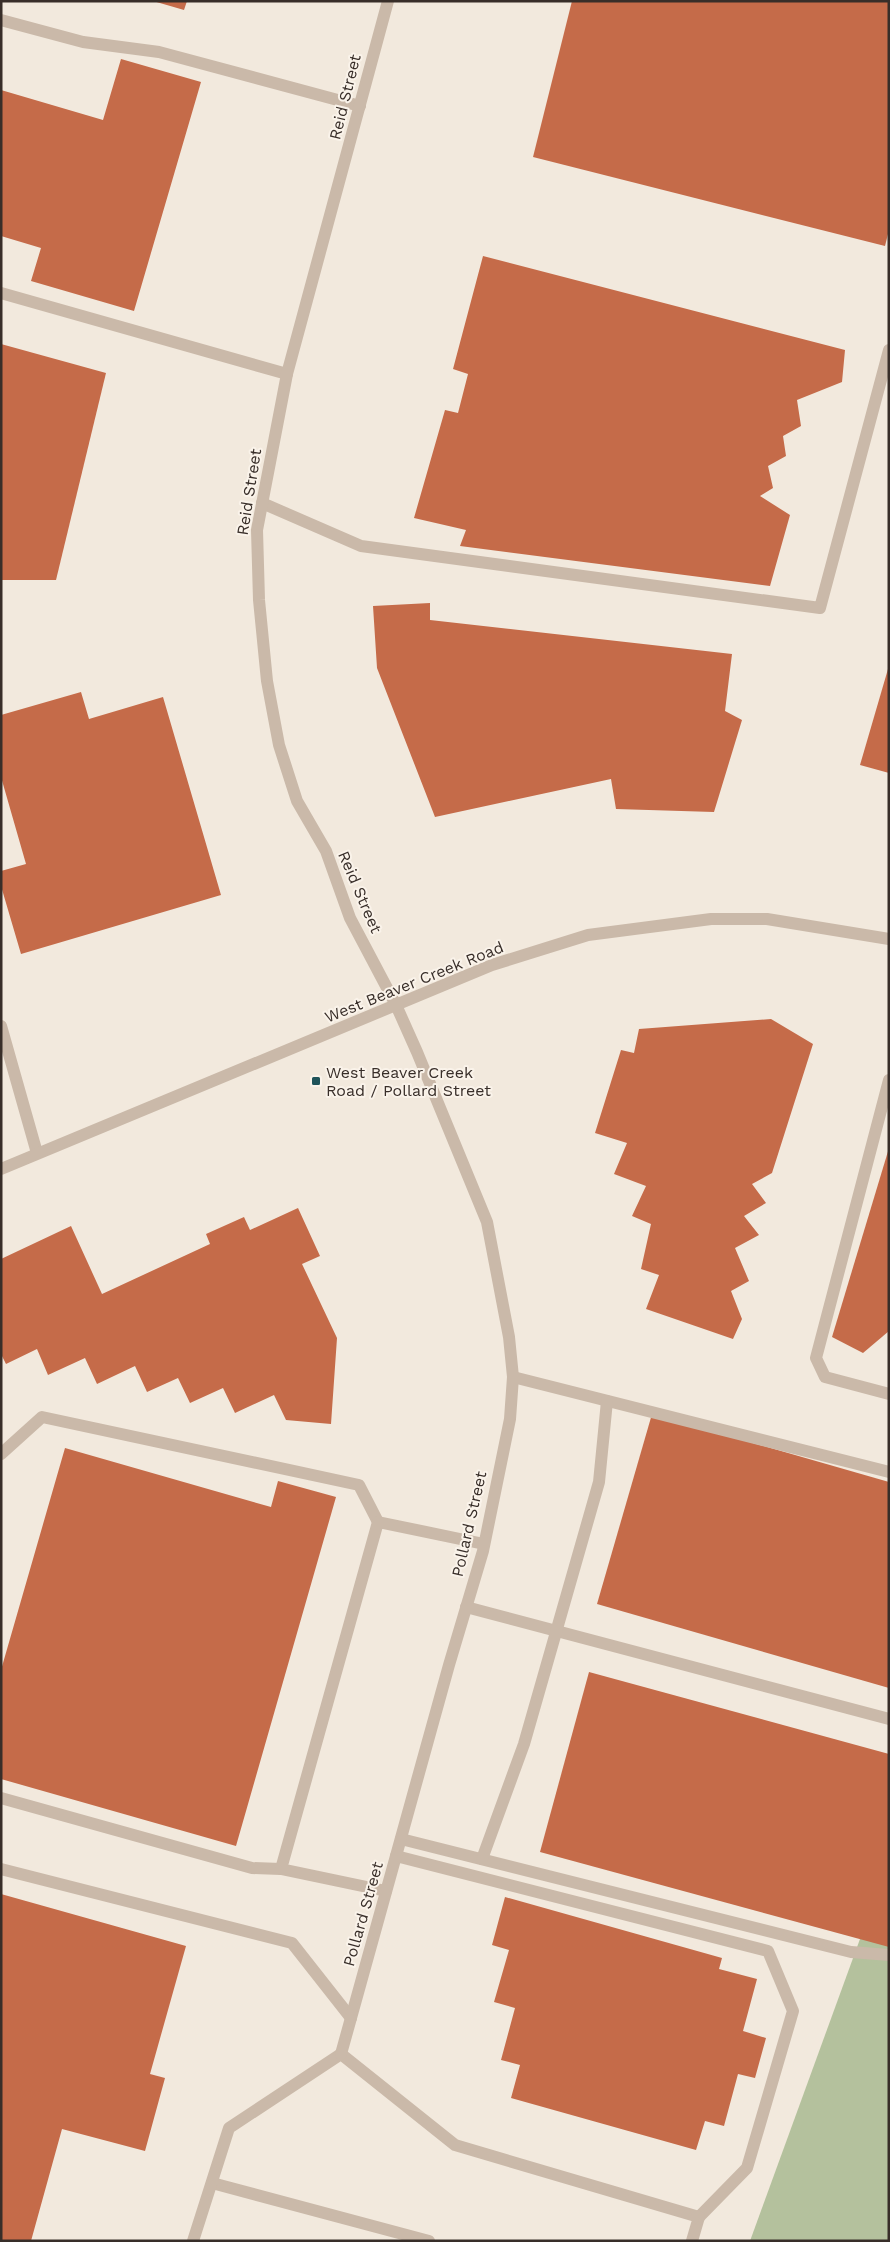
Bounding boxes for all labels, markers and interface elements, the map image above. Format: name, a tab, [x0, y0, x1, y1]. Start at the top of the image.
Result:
street label: Reid Street	[325, 52, 365, 142]
street label: Reid Street	[233, 447, 265, 537]
street label: Reid Street	[334, 848, 386, 936]
street label: West Beaver Creek Road	[322, 937, 506, 1027]
place label: West Beaver Creek Road / Pollard Street	[326, 1063, 491, 1100]
marker: West Beaver Creek Road / Pollard Street	[310, 1075, 322, 1087]
street label: Pollard Street	[448, 1469, 490, 1579]
street label: Pollard Street	[339, 1859, 387, 1969]

